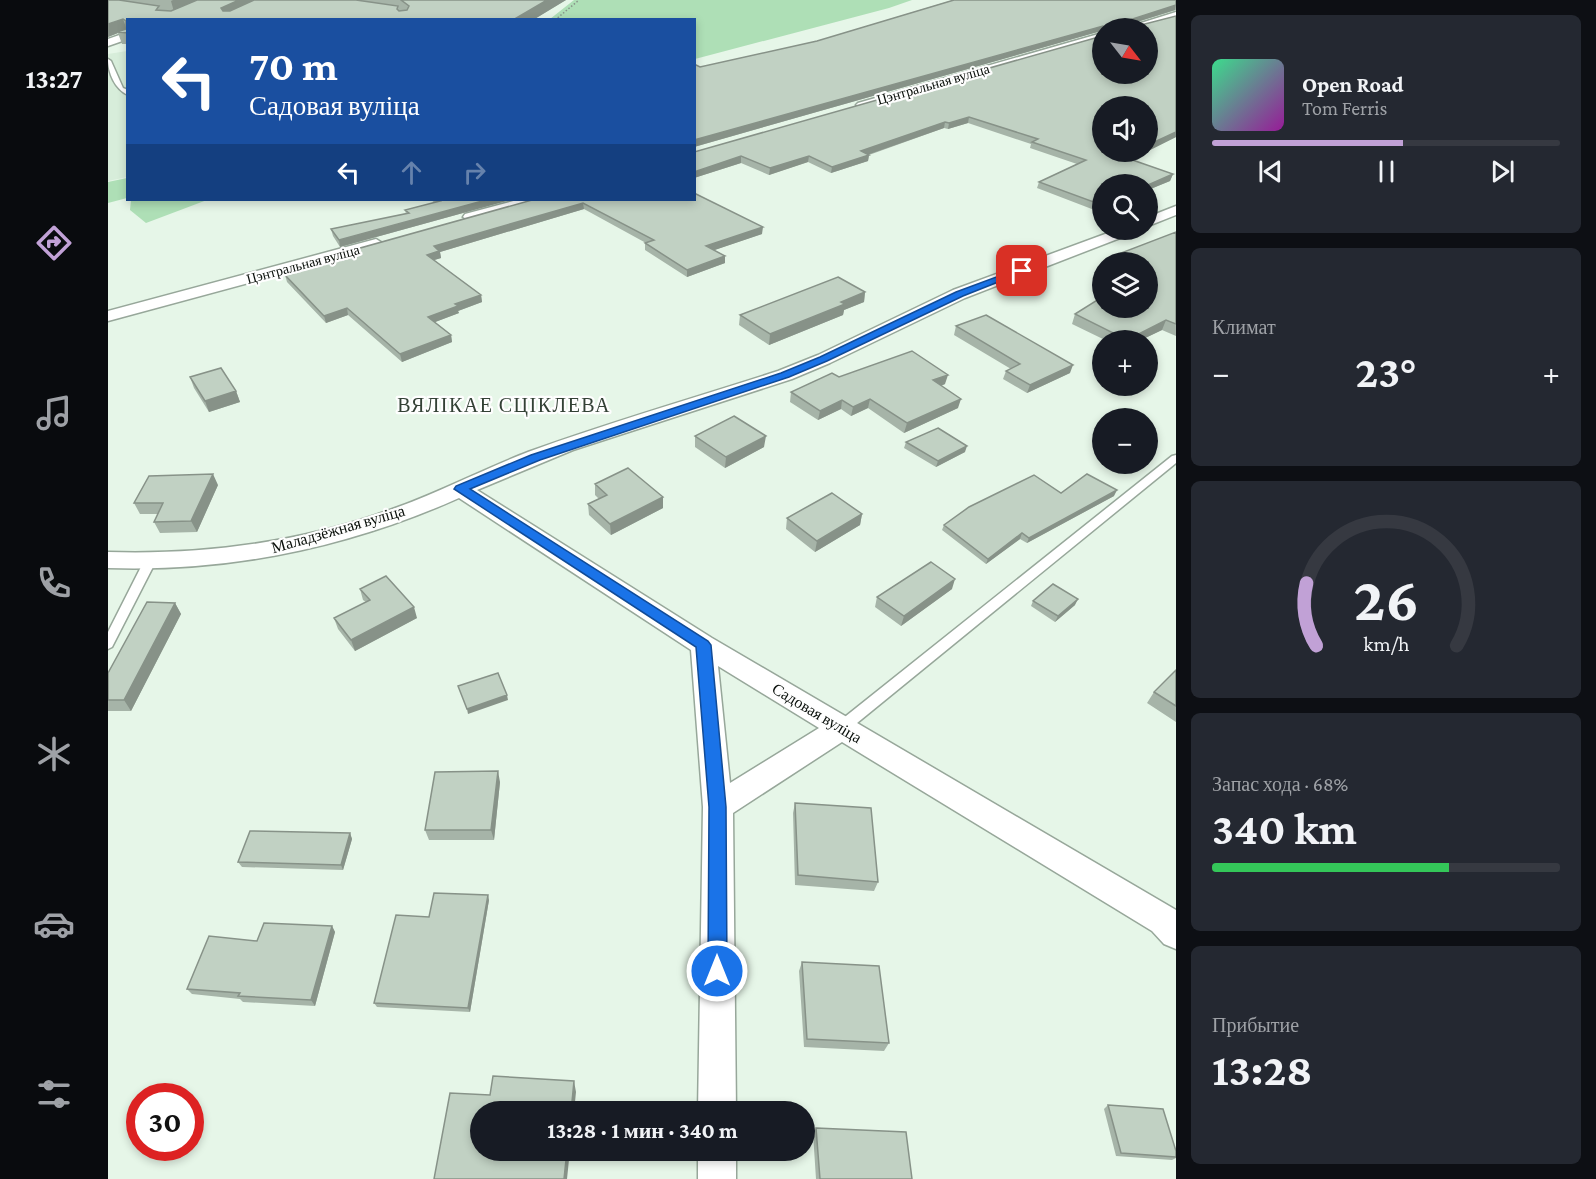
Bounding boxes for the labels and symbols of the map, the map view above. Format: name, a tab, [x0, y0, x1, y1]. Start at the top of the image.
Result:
north arrow	[1092, 18, 1158, 84]
street label: Цэнтральная вуліца	[875, 60, 992, 108]
street label: Цэнтральная вуліца	[245, 241, 362, 287]
pin	[996, 245, 1047, 296]
district label: ВЯЛІКАЕ СЦІКЛЕВА	[397, 394, 611, 417]
street label: Маладзёжная вуліца	[269, 502, 407, 557]
street label: Садовая вуліца	[769, 680, 865, 747]
position arrow	[685, 939, 749, 1003]
speed limit sign: 30	[126, 1083, 204, 1161]

